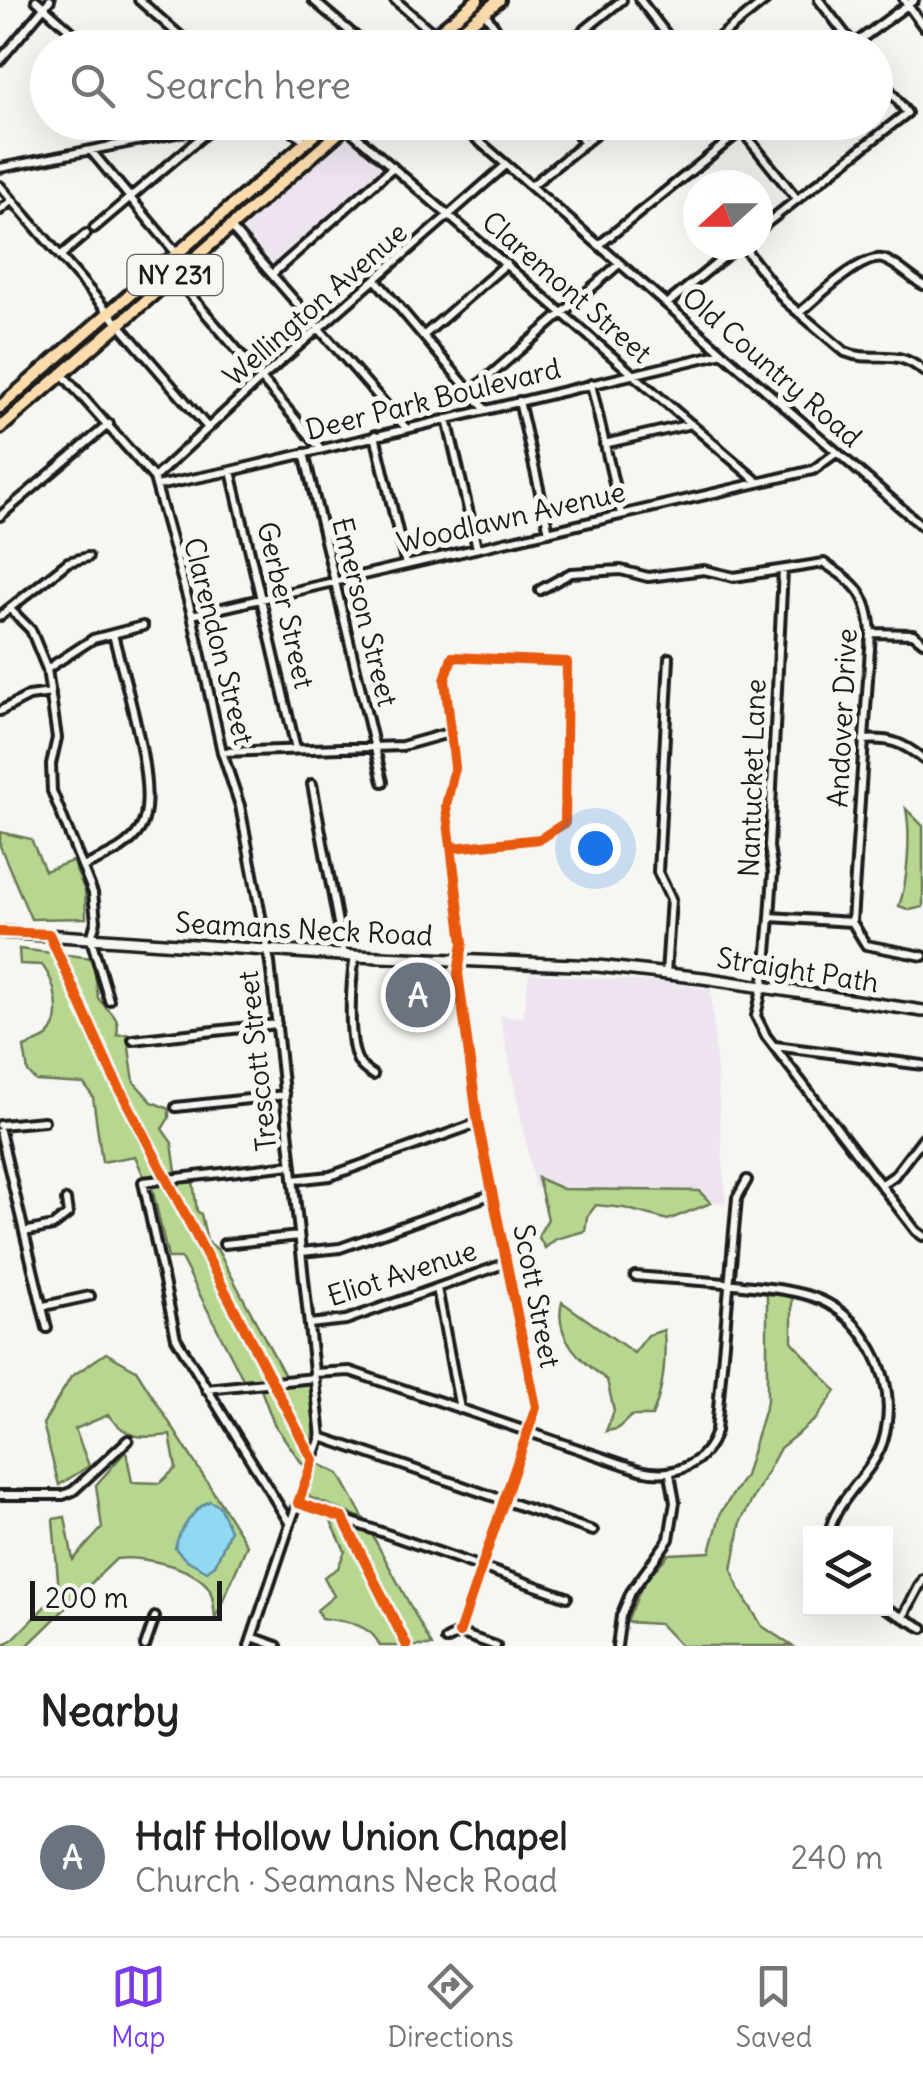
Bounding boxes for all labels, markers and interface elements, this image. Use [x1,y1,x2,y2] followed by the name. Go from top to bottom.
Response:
[30,30,893,140] search box
[65,58,120,113] icon: search
[145,62,351,109] text: Search here
[683,170,773,260] north arrow
[475,203,659,371] street label: Claremont Street
[216,214,414,394] street label: Wellington Avenue
[128,255,222,295] road number: NY 231
[675,279,869,455] street label: Old Country Road
[302,350,564,448] street label: Deer Park Boulevard
[393,473,629,561] street label: Woodlawn Avenue
[324,514,406,710] street label: Emerson Street
[249,518,323,692] street label: Gerber Street
[176,534,262,748] street label: Clarendon Street
[819,627,865,809] street label: Andover Drive
[731,678,773,878] street label: Nantucket Lane
[570,823,621,874] your location
[174,904,434,954] street label: Seamans Neck Road
[715,939,881,1001] street label: Straight Path
[386,958,450,1032] pin: A
[230,969,284,1153] street label: Trescott Street
[505,1221,569,1371] street label: Scott Street
[323,1232,481,1314] street label: Eliot Avenue
[803,1526,893,1616] map controls
[803,1526,893,1616] button: layers
[30,1576,222,1620] scale bar
[45,1580,128,1616] text: 200 m
[40,1685,179,1737] text: Nearby
[135,1813,568,1860] text: Half Hollow Union Chapel
[62,1837,83,1878] text: A
[791,1837,883,1878] text: 240 m
[135,1860,558,1901] text: Church · Seamans Neck Road
[111,1959,166,2055] tab: Map
[387,1959,514,2055] tab: Directions
[735,1959,812,2055] tab: Saved

